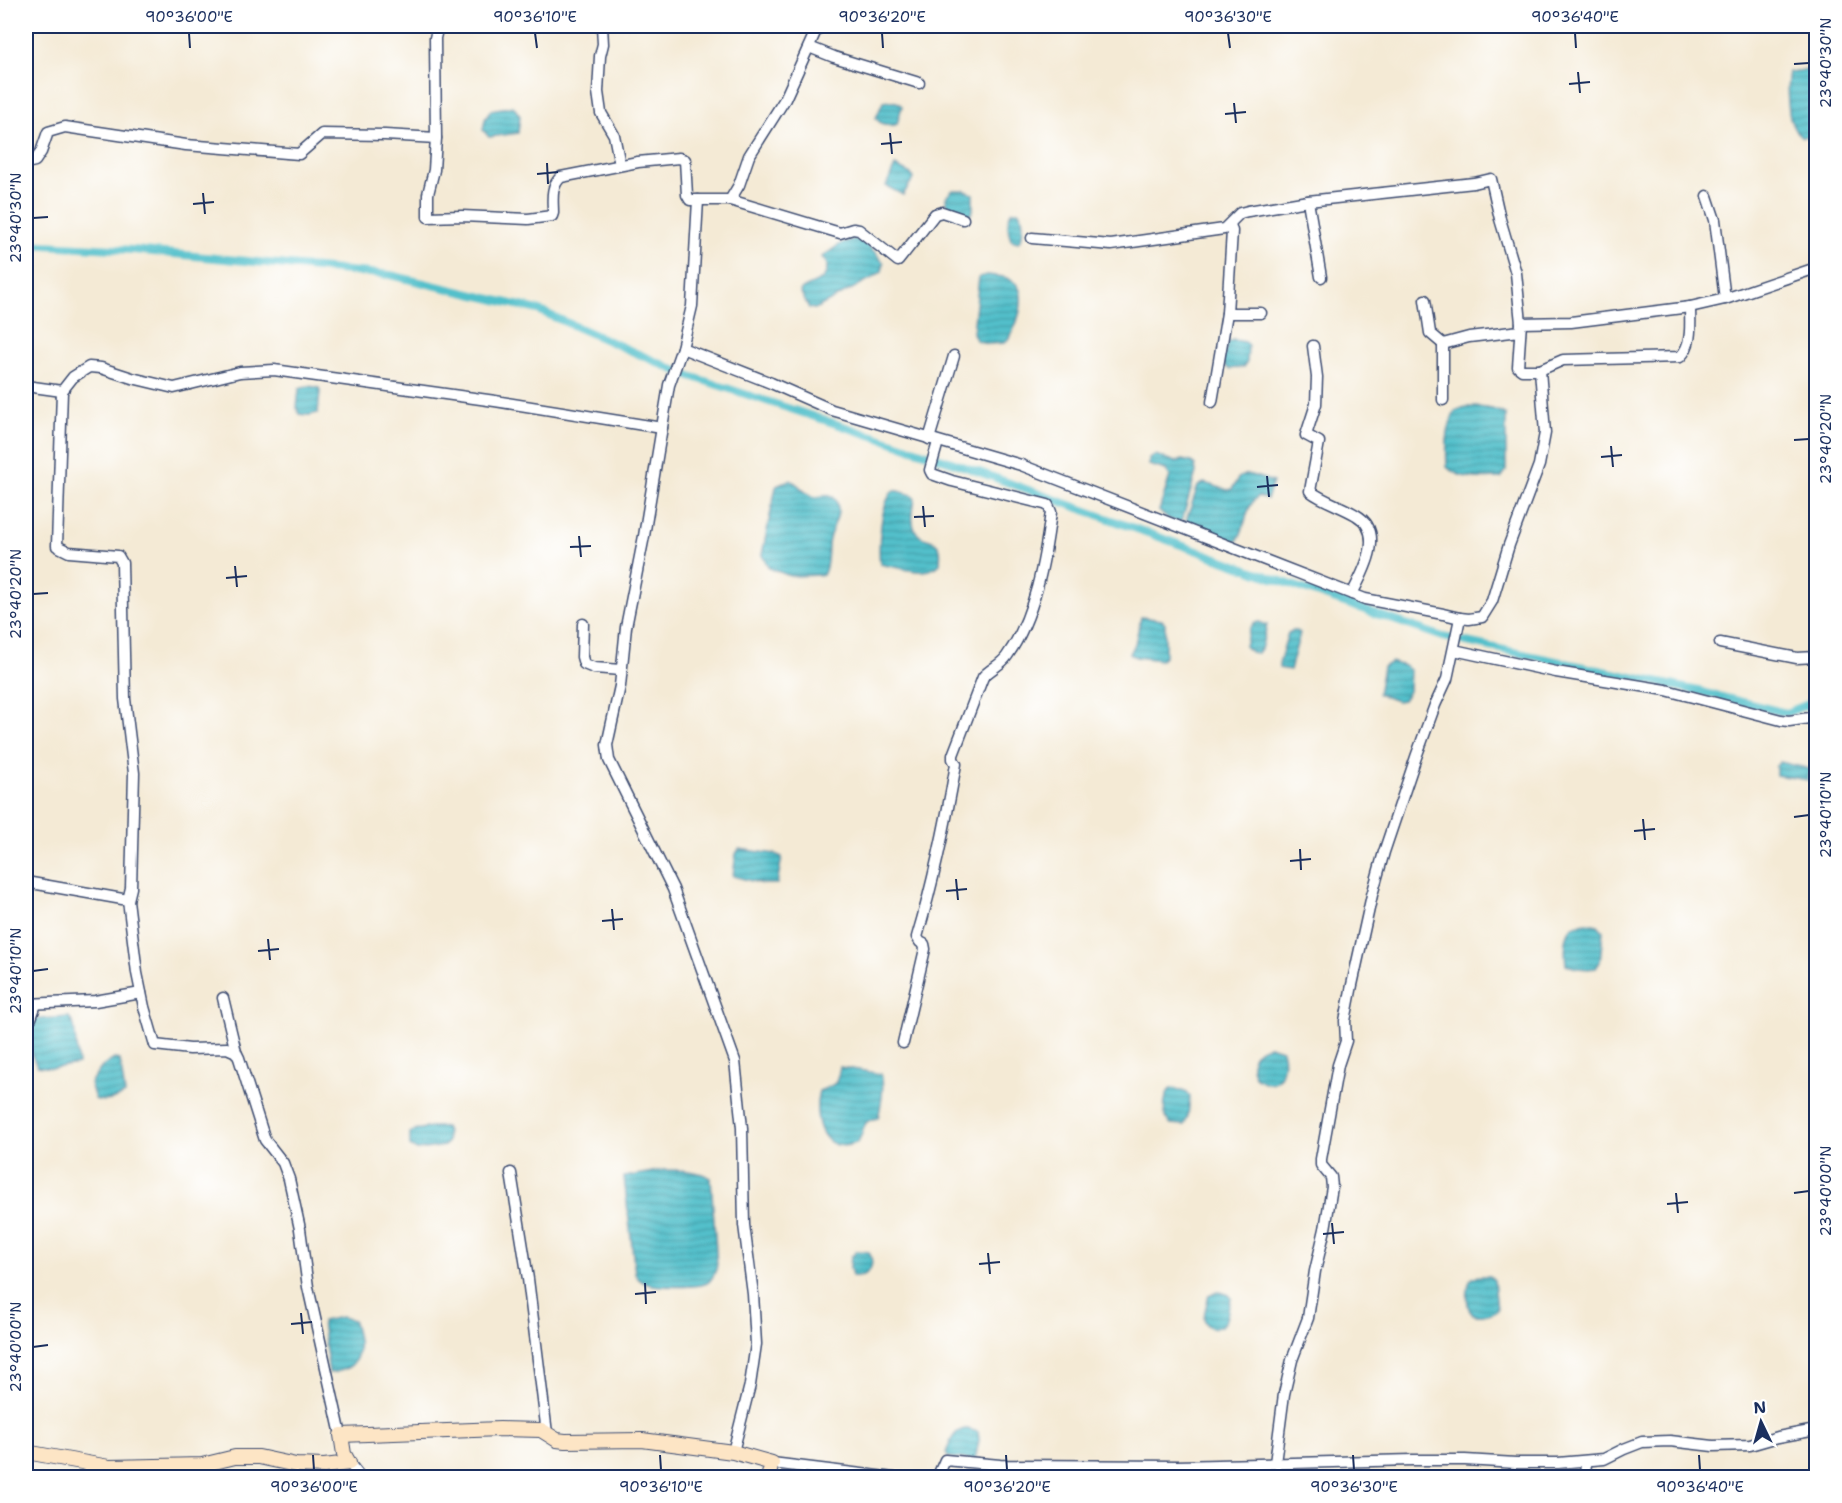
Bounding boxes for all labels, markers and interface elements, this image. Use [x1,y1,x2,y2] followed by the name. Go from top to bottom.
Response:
[145,7,233,27] text: 90°36'00"E
[493,7,577,27] text: 90°36'10"E
[838,7,926,27] text: 90°36'20"E
[1184,7,1272,27] text: 90°36'30"E
[1531,7,1619,27] text: 90°36'40"E
[1816,18,1836,108] text: 23°40'30"N
[6,173,26,263] text: 23°40'30"N
[1816,394,1836,484] text: 23°40'20"N
[6,549,26,639] text: 23°40'20"N
[1816,772,1836,858] text: 23°40'10"N
[6,928,26,1014] text: 23°40'10"N
[1816,1146,1836,1236] text: 23°40'00"N
[6,1302,26,1392] text: 23°40'00"N
[1731,1392,1791,1452] north arrow
[1753,1397,1767,1419] text: N
[270,1477,358,1497] text: 90°36'00"E
[619,1477,703,1497] text: 90°36'10"E
[963,1477,1051,1497] text: 90°36'20"E
[1310,1477,1398,1497] text: 90°36'30"E
[1656,1477,1744,1497] text: 90°36'40"E

